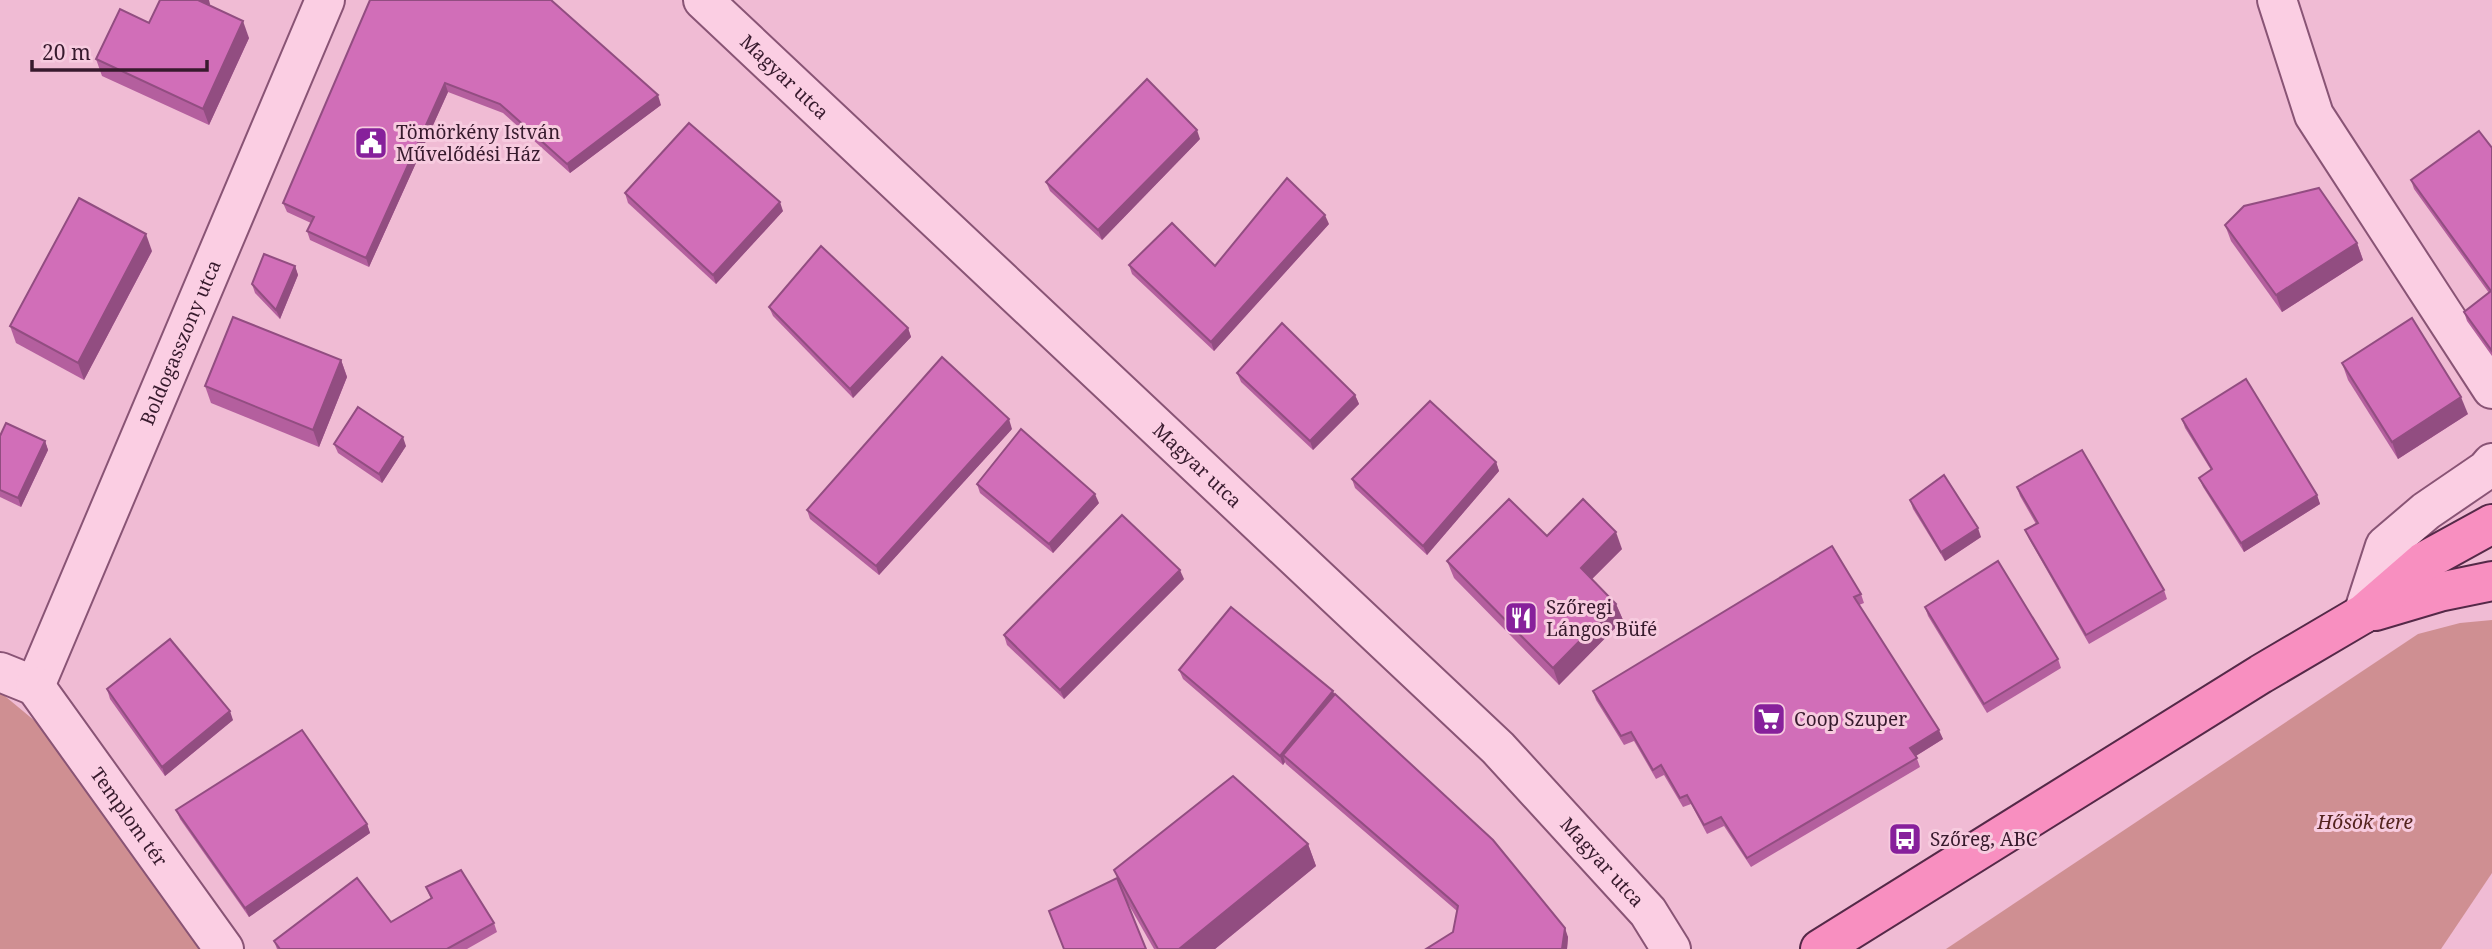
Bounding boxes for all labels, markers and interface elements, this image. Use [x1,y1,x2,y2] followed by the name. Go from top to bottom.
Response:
[32,28,206,72] scale bar
[735,29,835,125] street label: Magyar utca
[42,38,91,66] text: 20 m
[396,119,560,167] place label: Tömörkény István Művelődési Ház
[352,124,390,162] public building icon: Tömörkény István Művelődési Ház
[134,256,227,429] street label: Boldogasszony utca
[1147,417,1248,513] street label: Magyar utca
[1546,594,1657,642] place label: Szőregi Lángos Büfé
[1502,599,1540,637] restaurant icon: Szőregi Lángos Büfé
[1750,700,1788,738] supermarket icon: Coop Szuper
[1794,706,1907,732] place label: Coop Szuper
[85,762,173,872] street label: Templom tér
[2316,809,2413,835] park label: Hősök tere
[1555,811,1650,912] street label: Magyar utca
[1886,820,1924,858] bus stop icon: Szőreg, ABC
[1930,826,2038,852] place label: Szőreg, ABC

